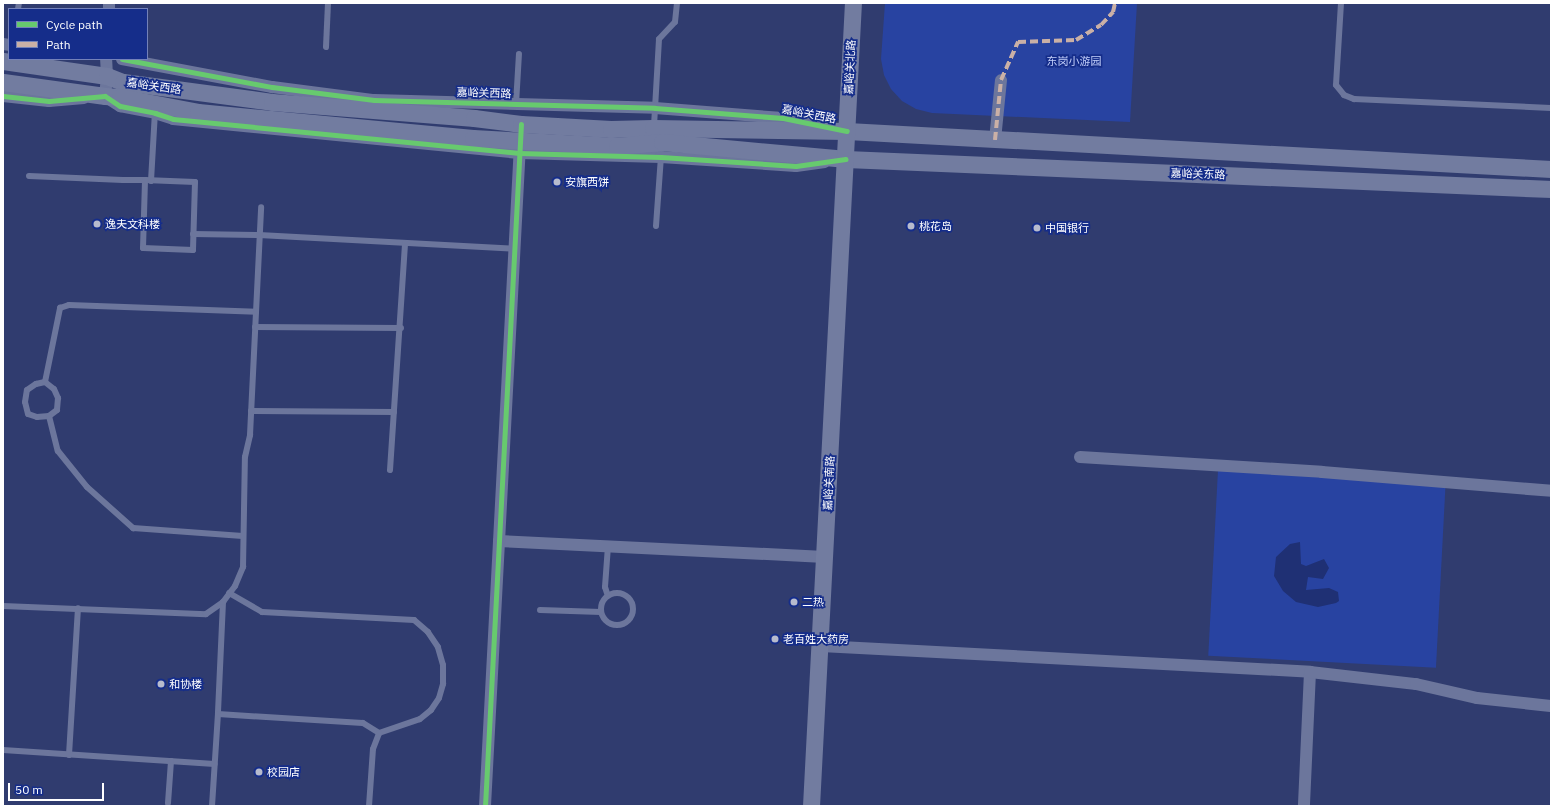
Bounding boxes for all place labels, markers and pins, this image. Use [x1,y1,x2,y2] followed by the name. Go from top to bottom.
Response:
[565,175,609,189] place label: 安旗西饼
[552,177,562,187] marker: 安旗西饼
[105,217,160,231] place label: 逸夫文科楼
[92,219,102,229] marker: 逸夫文科楼
[919,219,952,233] place label: 桃花岛
[906,221,916,231] marker: 桃花岛
[1045,221,1089,235] place label: 中国银行
[1032,223,1042,233] marker: 中国银行
[802,595,824,609] place label: 二热
[789,597,799,607] marker: 二热
[783,632,849,646] place label: 老百姓大药房
[770,634,780,644] marker: 老百姓大药房
[169,677,202,691] place label: 和协楼
[156,679,166,689] marker: 和协楼
[267,765,300,779] place label: 校园店
[254,767,264,777] marker: 校园店

